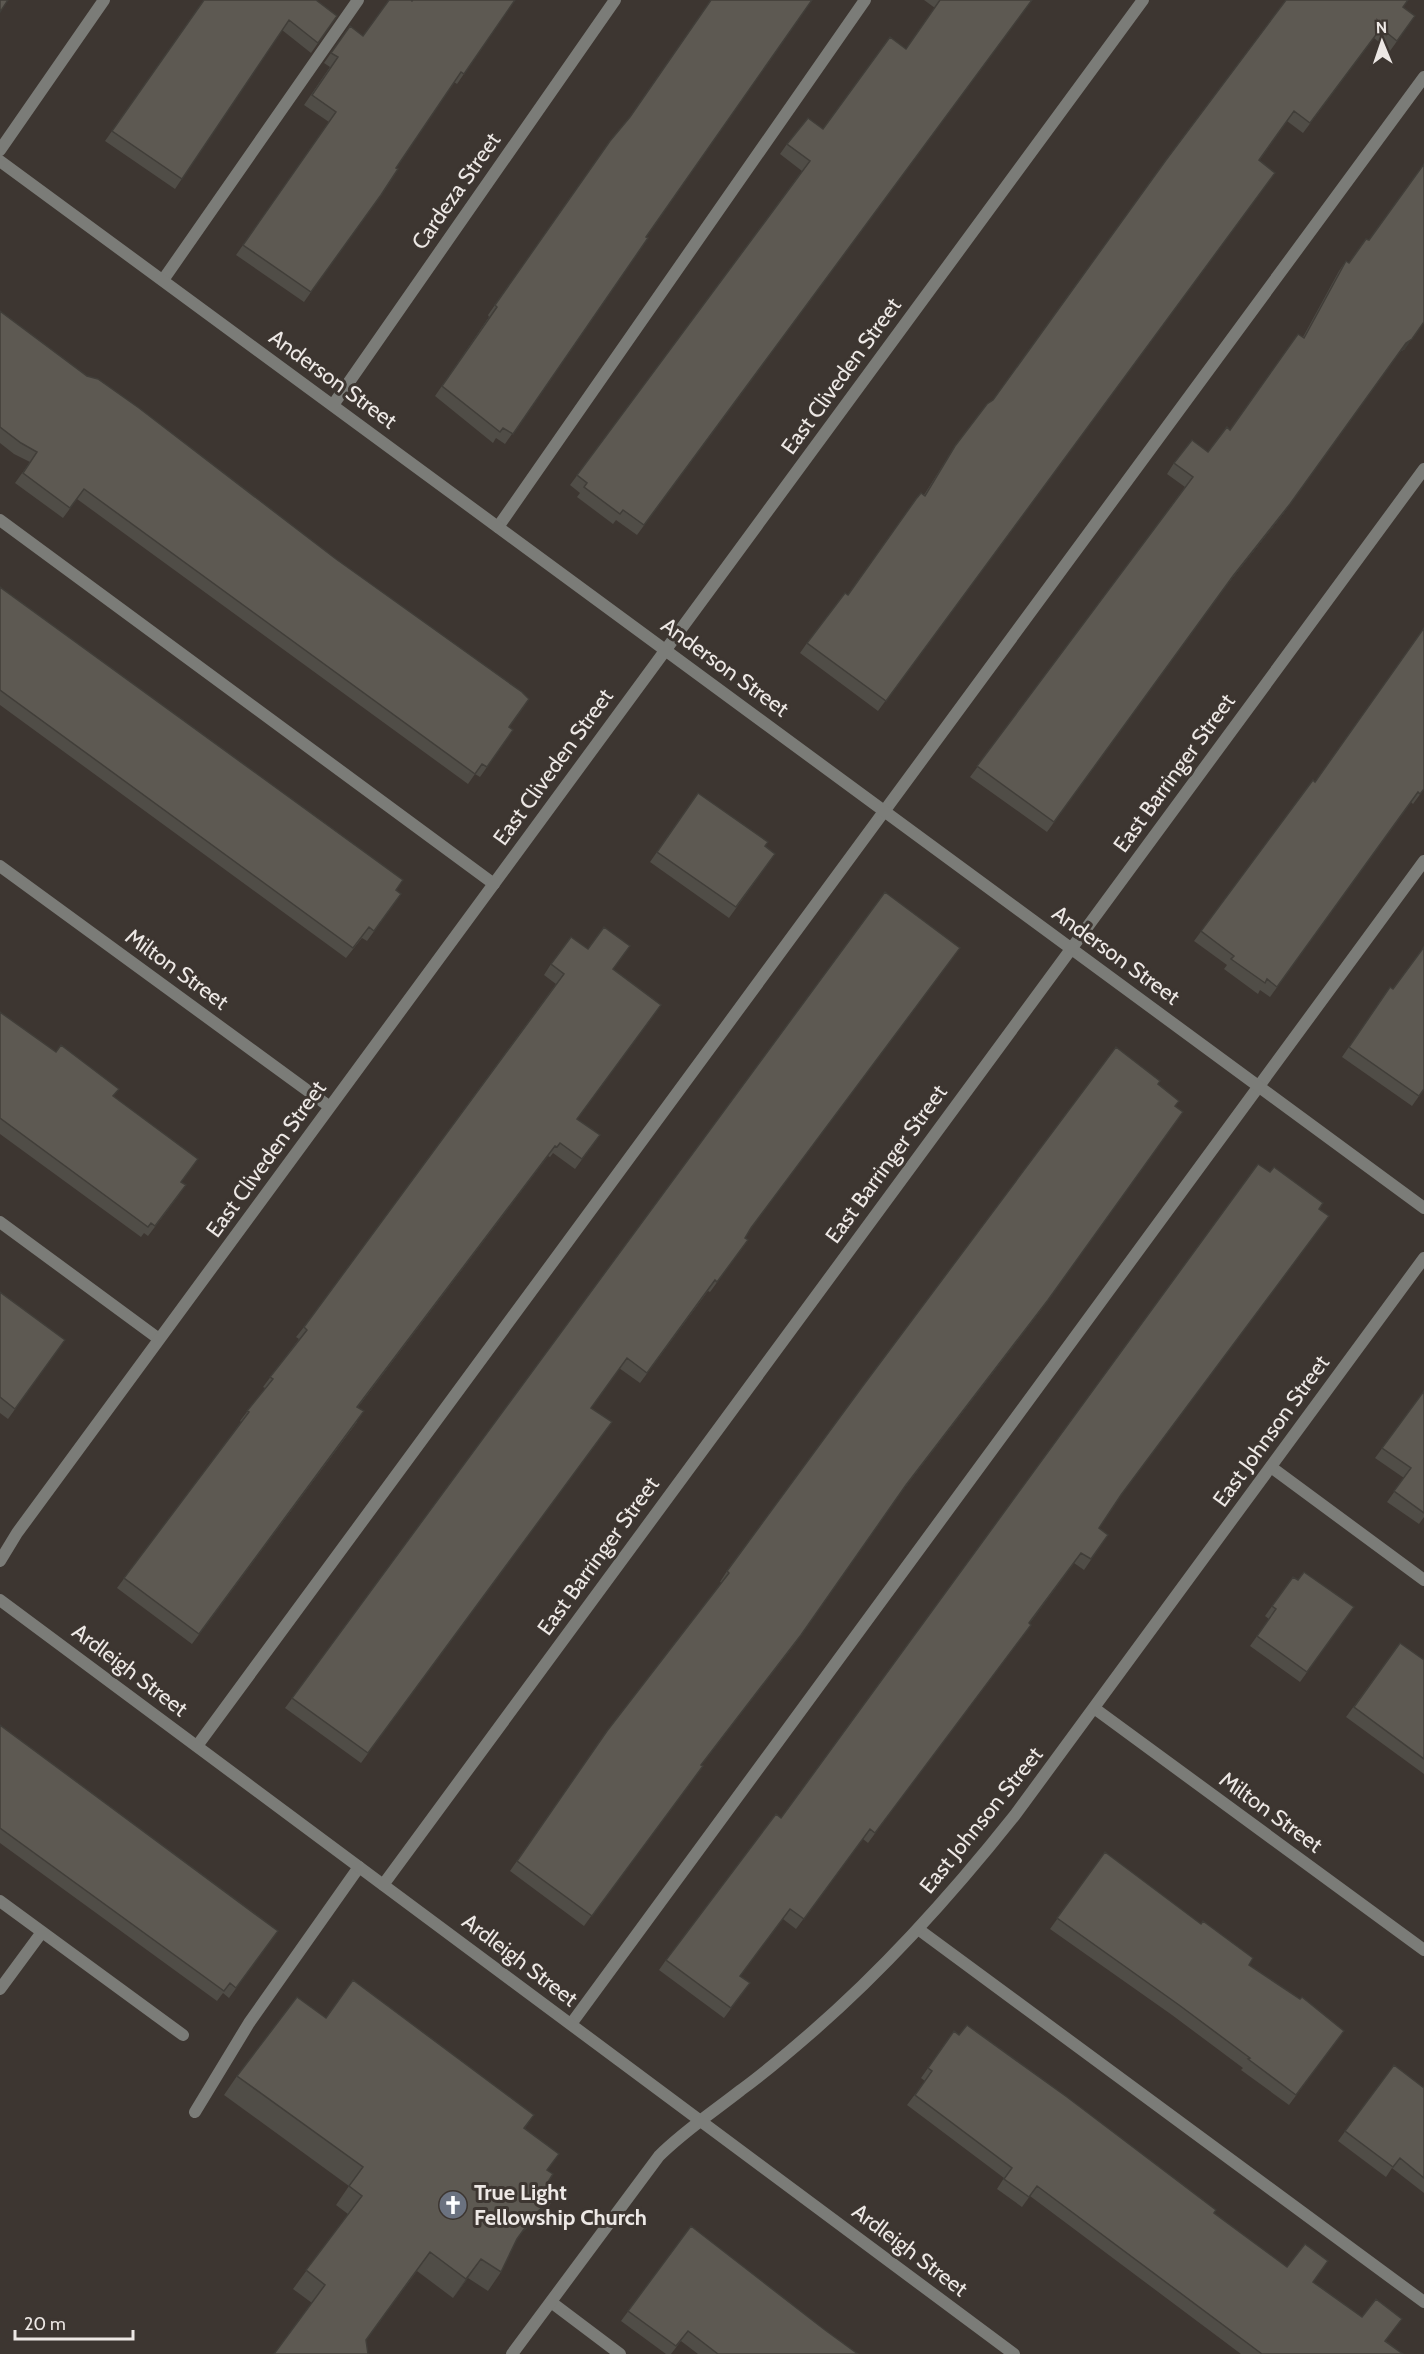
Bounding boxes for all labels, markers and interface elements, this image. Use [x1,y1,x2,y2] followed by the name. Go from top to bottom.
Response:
[1352,12,1412,72] north arrow
[1376,18,1387,37] text: N
[406,127,507,255] street label: Cardeza Street
[775,292,907,459] street label: East Cliveden Street
[264,324,403,435] street label: Anderson Street
[656,612,795,723] street label: Anderson Street
[487,683,619,850] street label: East Cliveden Street
[1107,688,1241,858] street label: East Barringer Street
[1047,900,1186,1011] street label: Anderson Street
[120,923,234,1016] street label: Milton Street
[200,1075,332,1242] street label: East Cliveden Street
[819,1079,953,1249] street label: East Barringer Street
[1207,1349,1335,1512] street label: East Johnson Street
[531,1471,665,1641] street label: East Barringer Street
[67,1618,194,1723] street label: Ardleigh Street
[914,1741,1049,1899] street label: East Johnson Street
[1214,1766,1328,1859] street label: Milton Street
[457,1908,584,2013] street label: Ardleigh Street
[474,2179,647,2231] place label: True Light Fellowship Church
[437,2189,469,2221] church icon: True Light Fellowship Church
[847,2198,974,2303] street label: Ardleigh Street
[15,2303,134,2341] scale bar
[24,2313,66,2335] text: 20 m

